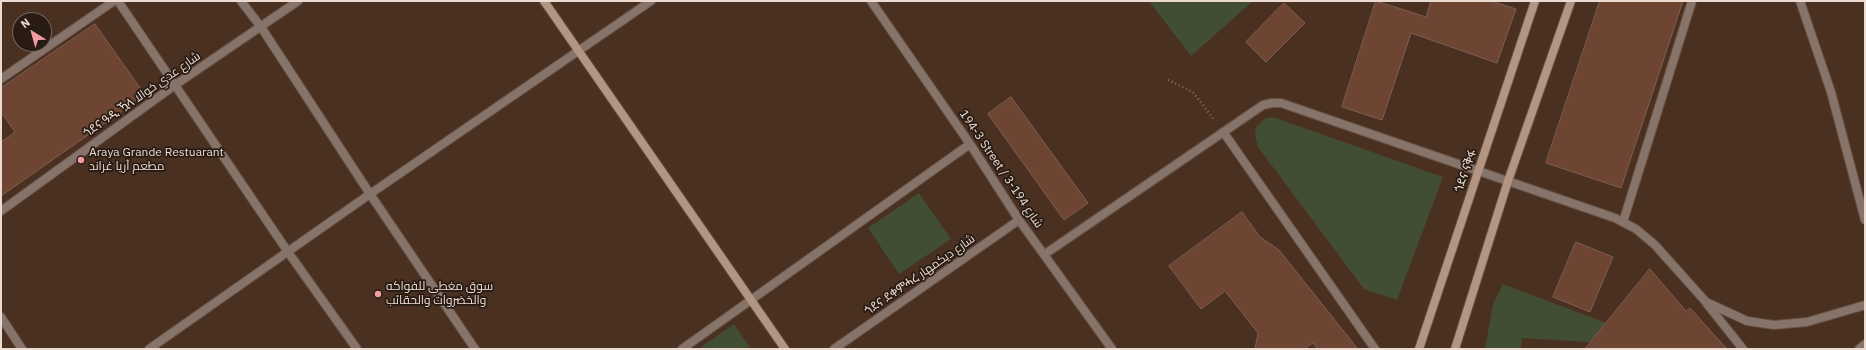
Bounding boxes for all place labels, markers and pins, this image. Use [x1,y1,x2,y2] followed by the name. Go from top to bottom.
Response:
[89,146,224,174] place label: Araya Grande Restuarant مطعم آريا غراند
[76,155,86,165] marker: Araya Grande Restuarant مطعم آريا غراند
[386,280,493,308] place label: سوق مغطى للفواكه والخضروات والحقائب
[373,289,383,299] marker: سوق مغطى للفواكه والخضروات والحقائب

